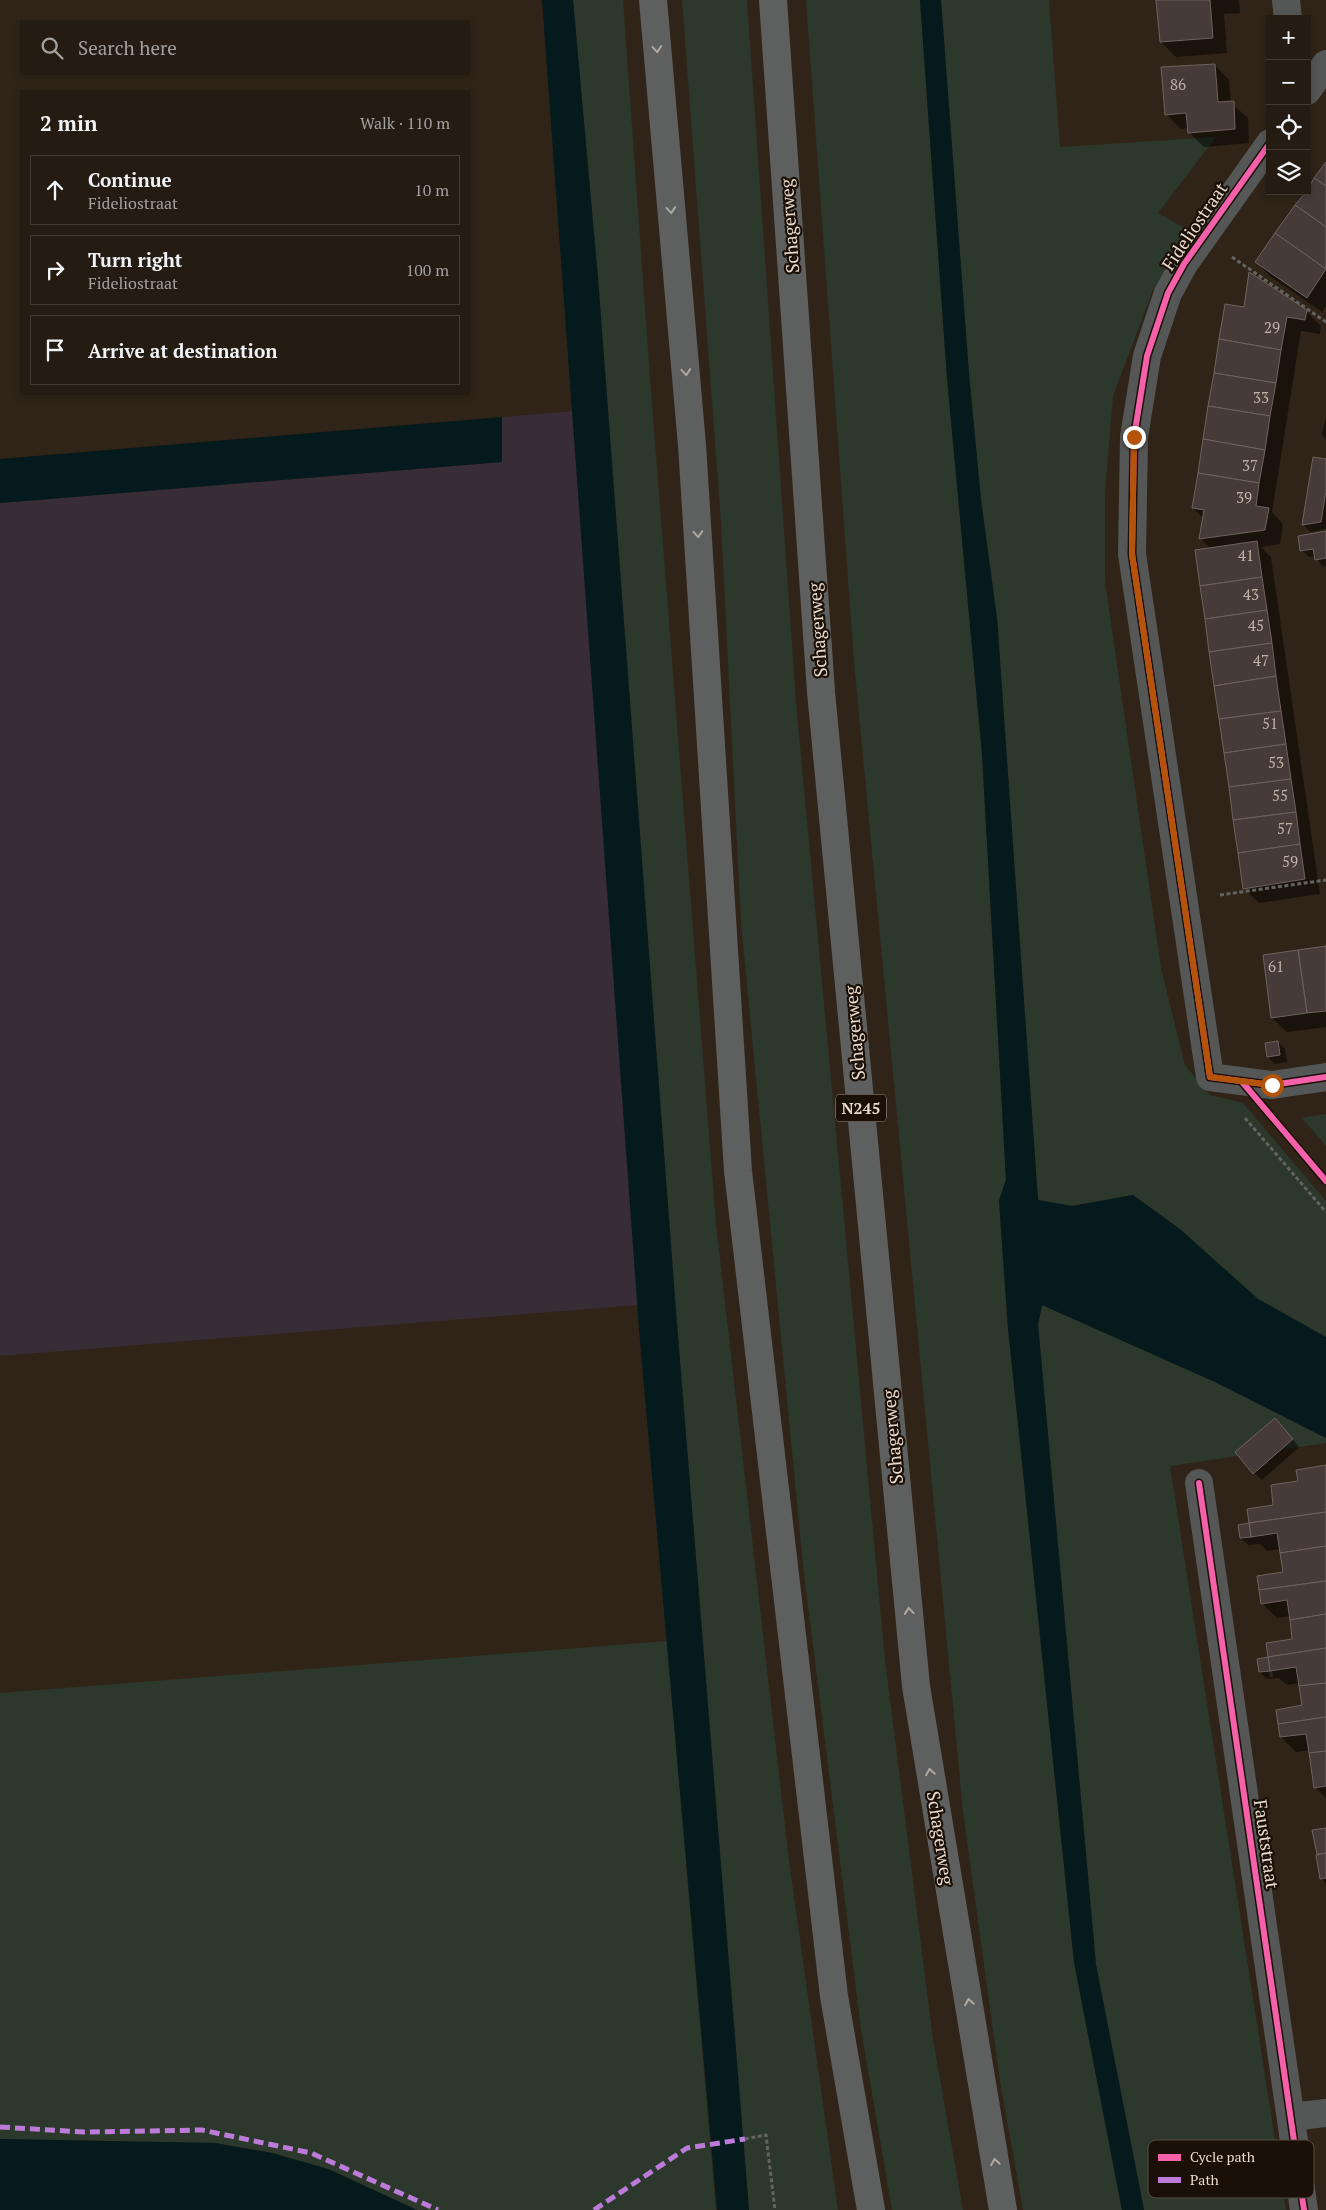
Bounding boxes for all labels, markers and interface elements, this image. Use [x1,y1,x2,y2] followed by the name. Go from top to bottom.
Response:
[1266,15,1311,195] map controls
[1266,15,1311,60] button: +
[20,20,470,75] search box
[38,34,66,62] icon: search
[78,35,177,60] text: Search here
[651,45,662,53] one-way arrow
[1266,60,1311,105] button: −
[1170,74,1186,94] house number: 86
[1266,105,1311,150] button: locate
[40,109,97,137] text: 2 min
[360,112,450,134] text: Walk · 110 m
[1266,150,1311,195] button: layers
[88,167,172,192] text: Continue
[41,176,69,204] icon: ahead
[774,177,804,274] street label: Schagerweg
[1156,177,1232,275] street label: Fideliostraat
[414,179,449,201] text: 10 m
[88,192,178,214] text: Fideliostraat
[666,207,677,215] one-way arrow
[88,247,182,272] text: Turn right
[41,256,69,284] icon: right
[406,259,449,281] text: 100 m
[88,272,178,294] text: Fideliostraat
[1264,317,1280,337] house number: 29
[41,336,69,364] icon: arrive
[88,338,277,363] text: Arrive at destination
[680,369,691,377] one-way arrow
[1253,387,1269,407] house number: 33
[1123,426,1146,449] route end
[1242,455,1258,475] house number: 37
[1236,487,1252,507] house number: 39
[692,531,703,539] one-way arrow
[1238,545,1254,565] house number: 41
[802,581,832,678] street label: Schagerweg
[1243,584,1259,604] house number: 43
[1248,615,1264,635] house number: 45
[1253,650,1269,670] house number: 47
[1262,713,1278,733] house number: 51
[1268,752,1284,772] house number: 53
[1272,785,1288,805] house number: 55
[1277,818,1293,838] house number: 57
[1282,851,1298,871] house number: 59
[1268,956,1284,976] house number: 61
[838,984,870,1081] street label: Schagerweg
[1261,1074,1284,1097] route start
[836,1094,886,1122] road number: N245
[876,1388,908,1485] street label: Schagerweg
[904,1607,915,1615] one-way arrow
[926,1768,936,1777] one-way arrow
[922,1789,960,1887] street label: Schagerweg
[1249,1798,1285,1891] street label: Fauststraat
[964,1997,974,2006] one-way arrow
[1148,2140,1314,2198] legend
[1190,2147,1255,2166] text: Cycle path
[991,2158,1001,2166] one-way arrow
[1190,2170,1219,2189] text: Path

